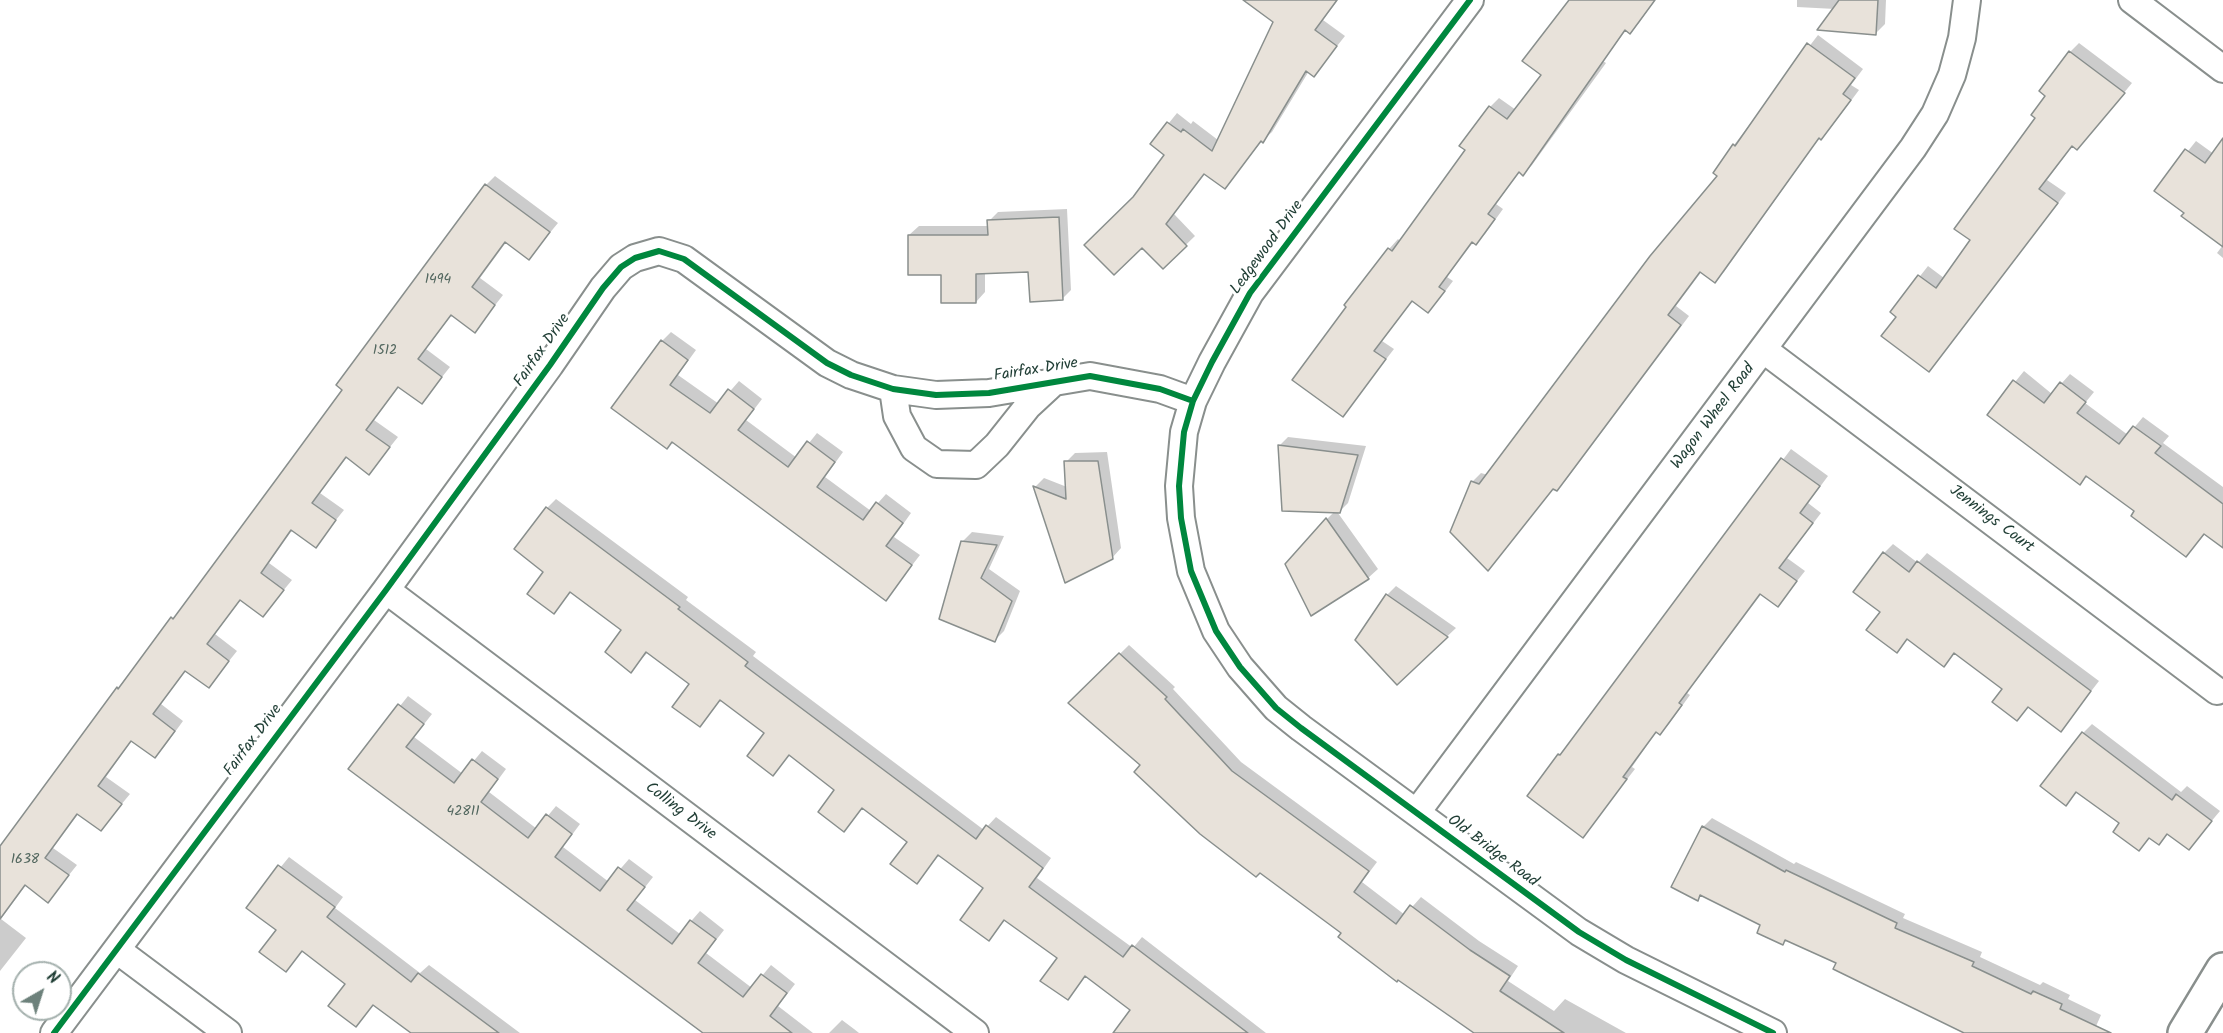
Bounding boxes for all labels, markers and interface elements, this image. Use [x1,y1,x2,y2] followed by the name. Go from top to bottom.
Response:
[1227,197,1309,299] street label: Ledgewood Drive
[425,273,451,289] house number: 1494
[511,311,575,391] street label: Fairfax Drive
[373,344,397,360] house number: 1512
[992,355,1080,387] street label: Fairfax Drive
[1668,360,1760,474] street label: Wagon Wheel Road
[1945,482,2037,558] street label: Jennings Court
[221,701,287,781] street label: Fairfax Drive
[641,779,719,845] street label: Colling Drive
[446,805,480,821] house number: 42811
[1443,812,1541,892] street label: Old Bridge Road
[11,853,39,869] house number: 1638
[12,961,72,1021] north arrow
[41,965,64,991] text: N

